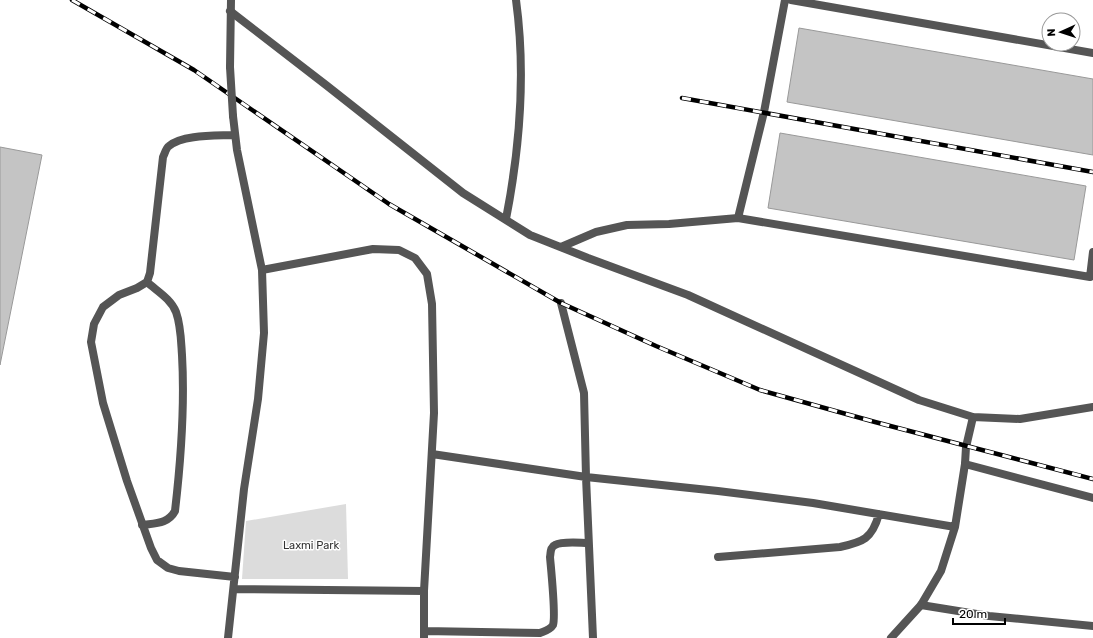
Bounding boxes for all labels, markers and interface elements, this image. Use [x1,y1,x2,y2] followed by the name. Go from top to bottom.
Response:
[1041,12,1081,52] north arrow
[1045,28,1058,37] text: N
[283,539,339,552] park label: Laxmi Park
[953,600,1005,626] scale bar
[959,607,987,621] text: 20 m

